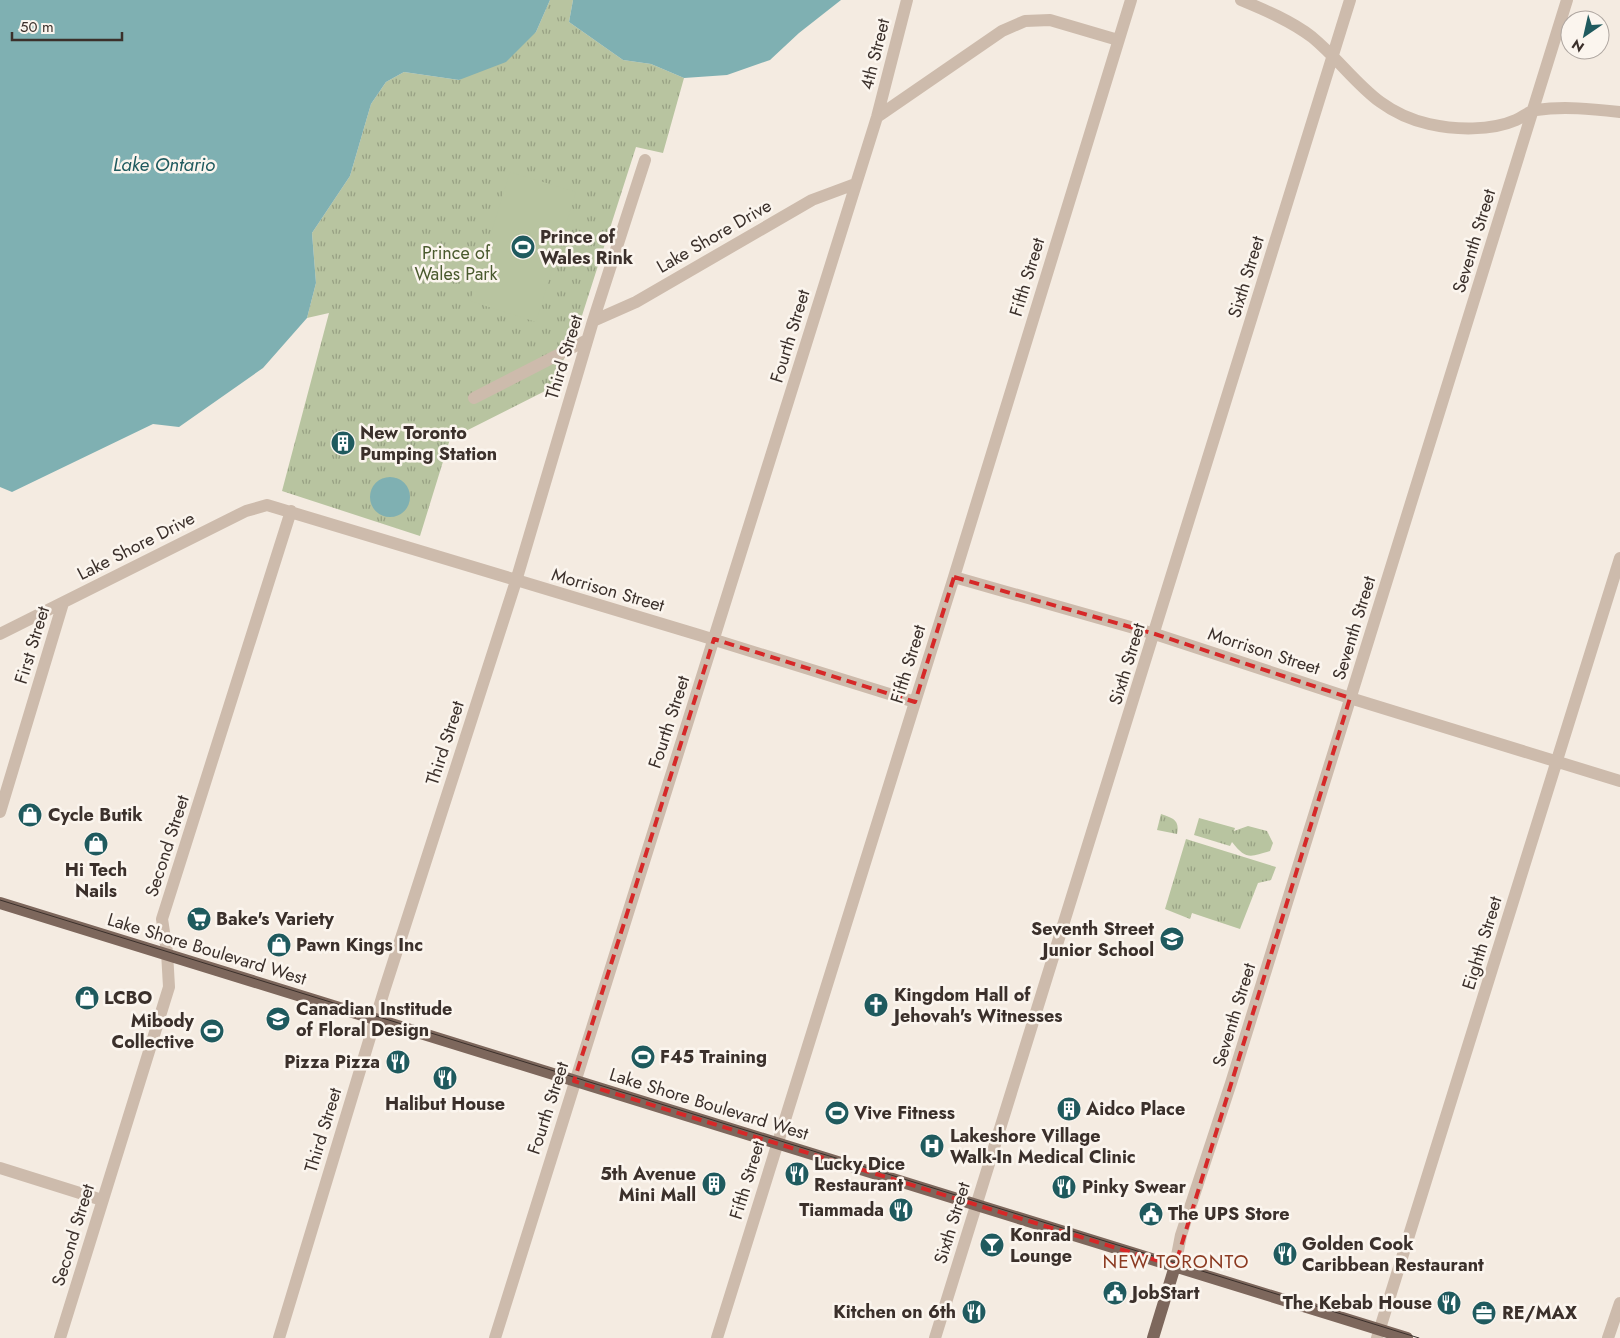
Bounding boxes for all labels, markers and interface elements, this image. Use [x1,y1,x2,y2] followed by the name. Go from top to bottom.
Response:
[12,10,122,42] scale bar
[1560,10,1610,60] north arrow
[854,15,897,92] street label: 4th Street
[20,16,54,38] text: 50 m
[1568,34,1588,57] text: N
[113,151,215,178] water label: Lake Ontario
[1446,185,1502,296] street label: Seventh Street
[652,193,776,279] street label: Lake Shore Drive
[540,224,634,271] place label: Prince of Wales Rink
[1221,232,1271,321] street label: Sixth Street
[510,234,536,260] sports icon: Prince of Wales Rink
[1003,234,1051,320] street label: Fifth Street
[415,240,497,287] park label: Prince of Wales Park
[764,286,817,386] street label: Fourth Street
[539,311,589,403] street label: Third Street
[360,420,497,467] place label: New Toronto Pumping Station
[330,430,356,456] building icon: New Toronto Pumping Station
[73,505,199,587] street label: Lake Shore Drive
[549,561,668,619] street label: Morrison Street
[1326,572,1382,683] street label: Seventh Street
[8,602,56,687] street label: First Street
[1102,619,1152,708] street label: Sixth Street
[884,621,932,707] street label: Fifth Street
[1205,621,1324,682] street label: Morrison Street
[642,672,696,772] street label: Fourth Street
[419,697,471,789] street label: Third Street
[138,791,196,900] street label: Second Street
[17,802,43,828] shop icon: Cycle Butik
[48,802,143,828] place label: Cycle Butik
[83,831,109,857] shop icon: Hi Tech Nails
[65,857,127,904] place label: Hi Tech Nails
[1455,892,1509,993] street label: Eighth Street
[104,906,310,992] street label: Lake Shore Boulevard West
[186,906,212,932] supermarket icon: Bake's Variety
[216,906,334,932] place label: Bake's Variety
[1031,916,1154,963] place label: Seventh Street Junior School
[1159,926,1185,952] school or university icon: Seventh Street Junior School
[266,932,292,958] shop icon: Pawn Kings Inc
[296,932,423,958] place label: Pawn Kings Inc
[1206,959,1262,1070] street label: Seventh Street
[891,982,1063,1029] place label: Kingdom Hall of Jehovah's Witnesses
[74,985,100,1011] shop icon: LCBO
[104,985,153,1011] place label: LCBO
[863,992,889,1018] church icon: Kingdom Hall of Jehovah's Witnesses
[296,996,452,1043] place label: Canadian Institude of Floral Design
[265,1006,291,1032] school or university icon: Canadian Institude of Floral Design
[112,1008,195,1055] place label: Mibody Collective
[199,1018,225,1044] sports icon: Mibody Collective
[630,1044,656,1070] sports icon: F45 Training
[660,1044,767,1070] place label: F45 Training
[284,1049,380,1075] place label: Pizza Pizza
[385,1049,411,1075] restaurant icon: Pizza Pizza
[521,1058,575,1158] street label: Fourth Street
[606,1061,812,1147] street label: Lake Shore Boulevard West
[432,1065,458,1091] restaurant icon: Halibut House
[298,1084,348,1176] street label: Third Street
[385,1091,505,1117] place label: Halibut House
[1056,1096,1082,1122] building icon: Aidco Place
[1085,1096,1185,1122] place label: Aidco Place
[824,1100,850,1126] sports icon: Vive Fitness
[853,1100,955,1126] place label: Vive Fitness
[950,1123,1136,1170] place label: Lakeshore Village Walk-In Medical Clinic
[919,1133,945,1159] hospital icon: Lakeshore Village Walk-In Medical Clinic
[723,1137,771,1223] street label: Fifth Street
[814,1151,905,1198] place label: Lucky Dice Restaurant
[600,1161,696,1208] place label: 5th Avenue Mini Mall
[784,1161,810,1187] restaurant icon: Lucky Dice Restaurant
[701,1171,727,1197] building icon: 5th Avenue Mini Mall
[1051,1174,1077,1200] restaurant icon: Pinky Swear
[1082,1174,1187,1200] place label: Pinky Swear
[927,1178,977,1267] street label: Sixth Street
[45,1180,101,1289] street label: Second Street
[799,1197,884,1223] place label: Tiammada
[888,1197,914,1223] restaurant icon: Tiammada
[1138,1201,1164,1227] public building icon: The UPS Store
[1168,1201,1290,1227] place label: The UPS Store
[1010,1222,1072,1269] place label: Konrad Lounge
[1302,1231,1484,1278] place label: Golden Cook Caribbean Restaurant
[979,1232,1005,1258] bar icon: Konrad Lounge
[1272,1241,1298,1267] restaurant icon: Golden Cook Caribbean Restaurant
[1103,1248,1249,1275] district label: NEW TORONTO
[1102,1280,1128,1306] public building icon: JobStart
[1129,1280,1200,1306] place label: JobStart
[1283,1290,1432,1316] place label: The Kebab House
[1436,1290,1462,1316] restaurant icon: The Kebab House
[833,1299,956,1325] place label: Kitchen on 6th
[961,1299,987,1325] restaurant icon: Kitchen on 6th
[1471,1300,1497,1326] office icon: RE/MAX
[1502,1300,1578,1326] place label: RE/MAX

